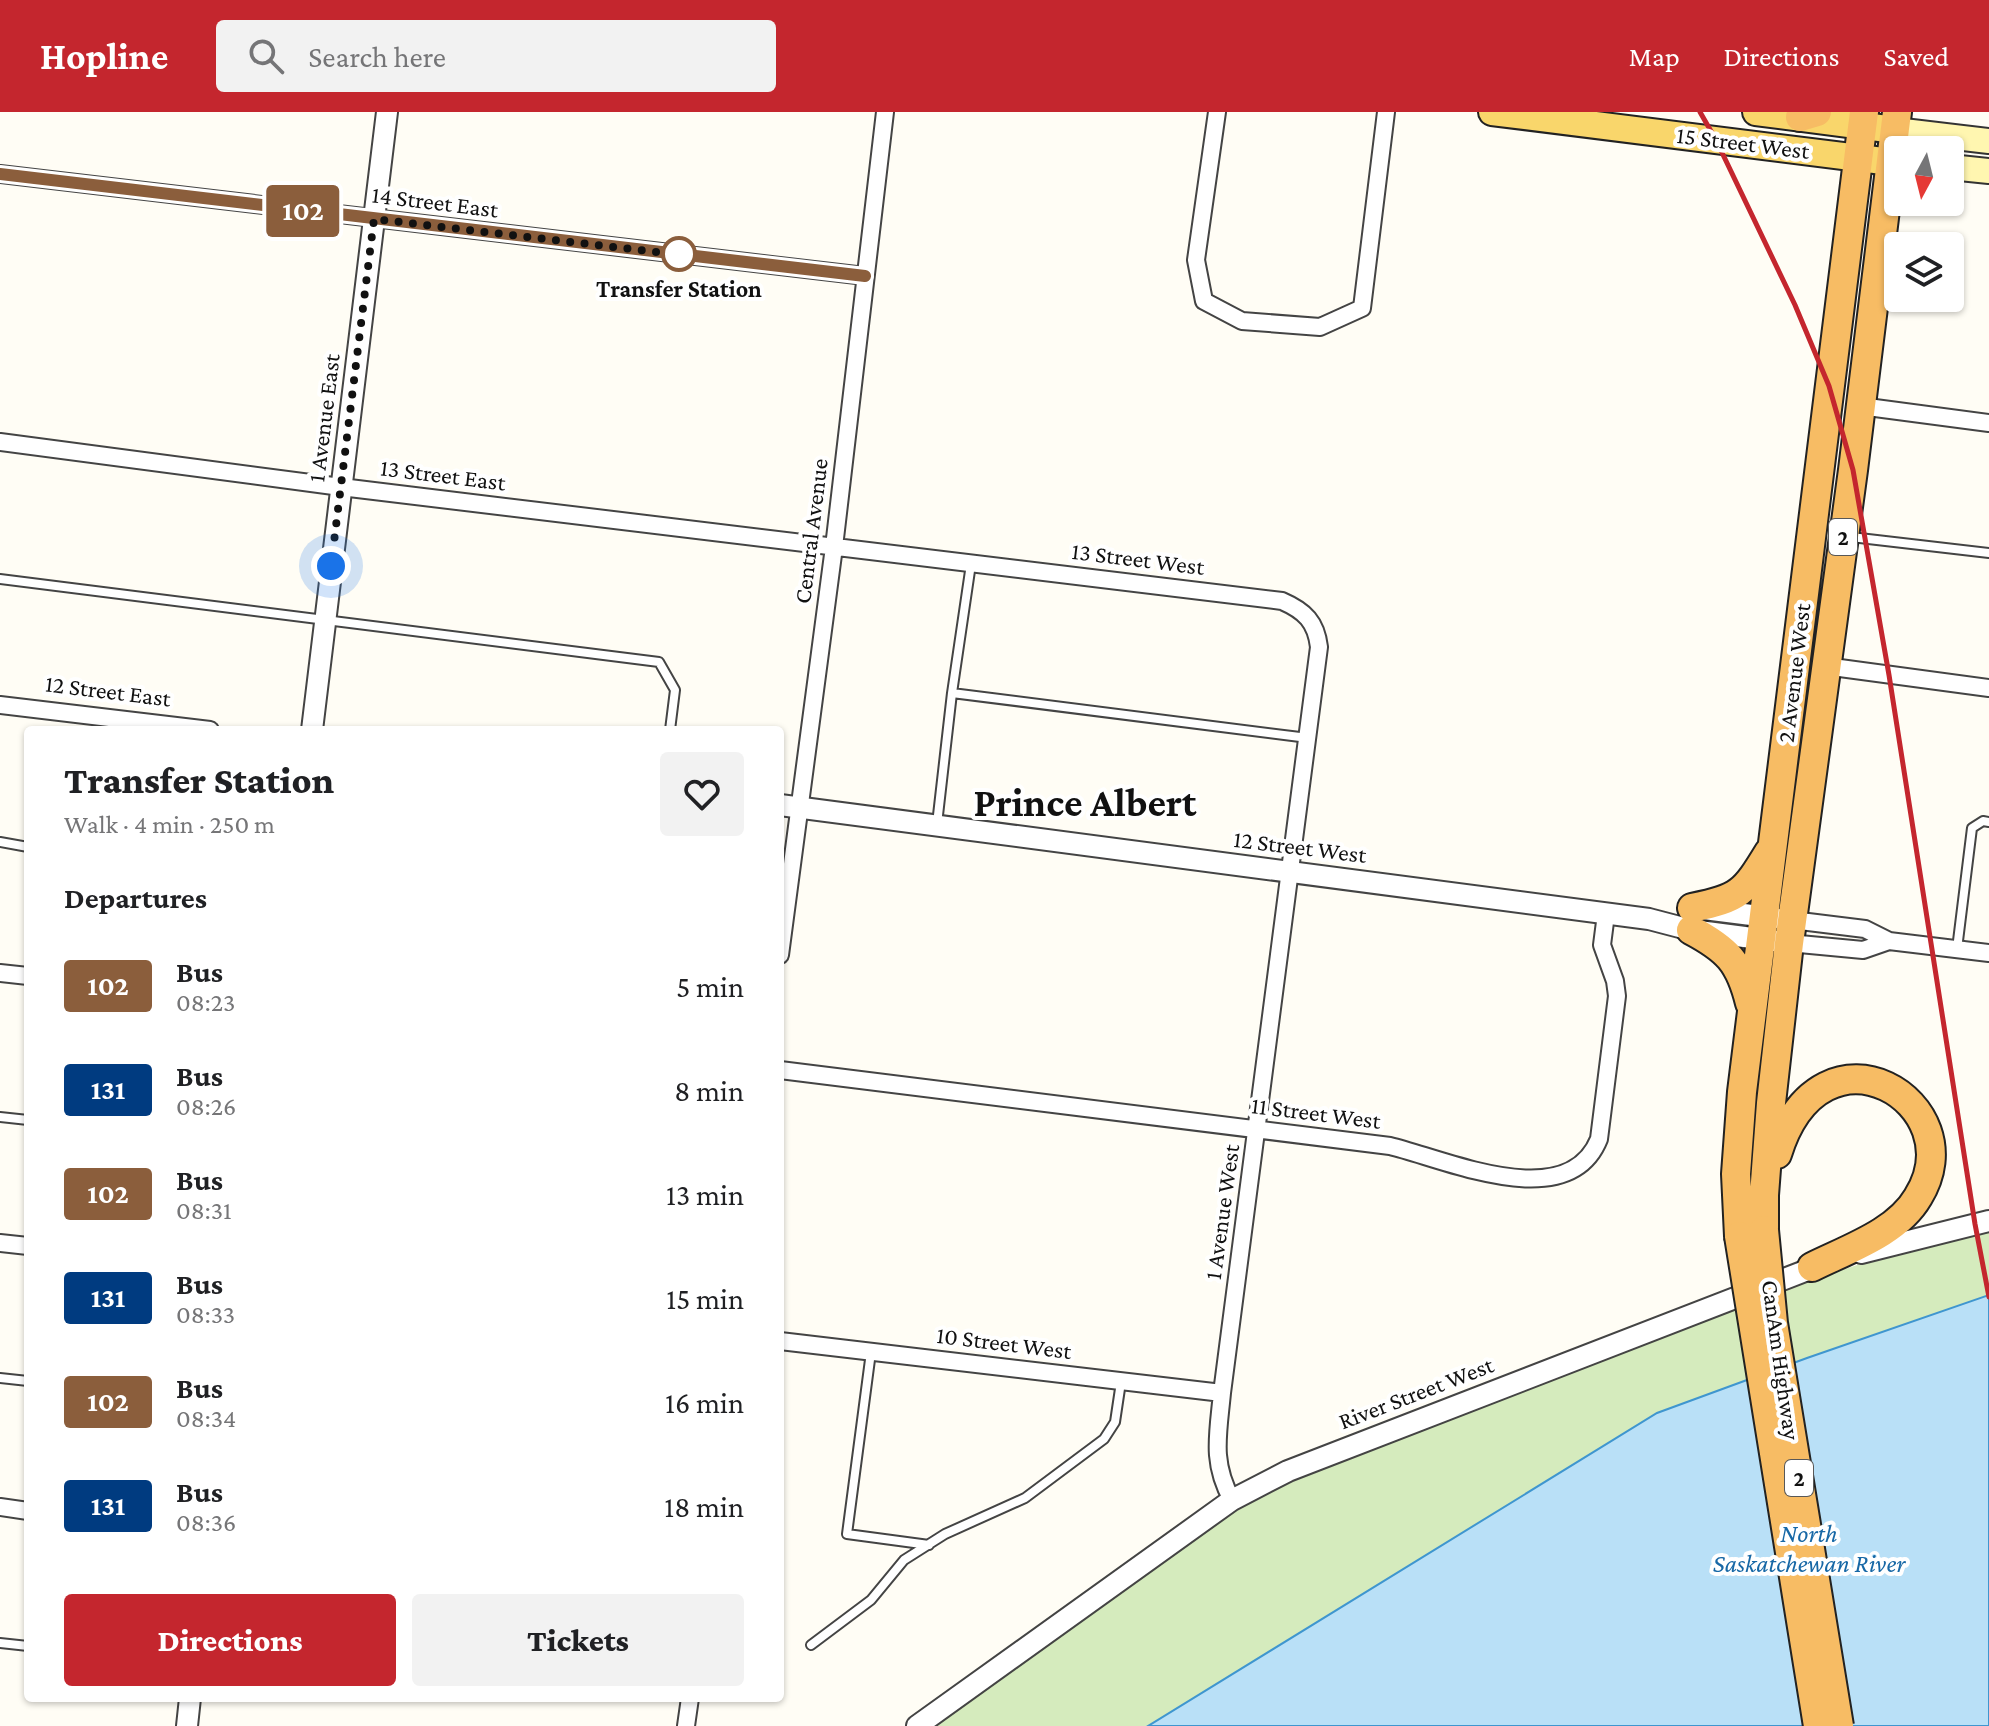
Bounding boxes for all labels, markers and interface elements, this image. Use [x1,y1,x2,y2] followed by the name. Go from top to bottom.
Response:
[216,20,776,92] search box
[244,34,288,78] icon: search
[40,35,168,77] text: Hopline
[308,40,446,73] text: Search here
[1629,41,1680,72] text: Map
[1724,41,1839,72] text: Directions
[1883,41,1949,72] text: Saved
[1675,121,1812,164] street label: 15 Street West
[1884,136,1964,216] north arrow
[1884,136,1964,312] map controls
[370,180,501,223] street label: 14 Street East
[257,185,349,237] line badge: 102
[282,195,324,226] text: 102
[1884,232,1964,312] button: layers
[662,237,696,271] marker: Transfer Station
[596,275,762,302] place label: Transfer Station
[302,351,345,484] street label: 1 Avenue East
[379,453,508,496] street label: 13 Street East
[788,457,833,605] street label: Central Avenue
[1829,519,1857,555] road number: 2
[1070,537,1207,580] street label: 13 Street West
[311,546,351,586] your location
[1772,601,1816,744] street label: 2 Avenue West
[44,669,173,712] street label: 12 Street East
[660,752,744,836] button: heart
[64,759,334,801] text: Transfer Station
[973,780,1197,825] district label: Prince Albert
[64,810,275,839] text: Walk · 4 min · 250 m
[1232,825,1369,868] street label: 12 Street West
[64,881,207,914] text: Departures
[176,955,223,988] text: Bus
[87,970,129,1001] text: 102
[676,970,744,1003] text: 5 min
[176,988,235,1017] text: 08:23
[176,1059,223,1092] text: Bus
[91,1074,125,1105] text: 131
[674,1074,744,1107] text: 8 min
[1250,1091,1383,1134] street label: 11 Street West
[176,1092,236,1121] text: 08:26
[1199,1141,1245,1281] street label: 1 Avenue West
[176,1163,223,1196] text: Bus
[87,1178,129,1209] text: 102
[666,1178,744,1211] text: 13 min
[176,1196,232,1225] text: 08:31
[176,1267,223,1300] text: Bus
[1757,1278,1806,1443] street label: CanAm Highway
[91,1282,125,1313] text: 131
[666,1282,744,1315] text: 15 min
[176,1300,235,1329] text: 08:33
[935,1321,1074,1364] street label: 10 Street West
[1335,1350,1498,1434] street label: River Street West
[176,1371,223,1404] text: Bus
[87,1386,129,1417] text: 102
[665,1386,744,1419] text: 16 min
[176,1404,236,1433] text: 08:34
[1785,1460,1813,1496] road number: 2
[176,1475,223,1508] text: Bus
[91,1490,125,1521] text: 131
[664,1490,744,1523] text: 18 min
[176,1508,236,1537] text: 08:36
[1713,1519,1906,1578] water label: North Saskatchewan River
[64,1594,396,1686] button: Directions
[412,1594,744,1686] button: Tickets

